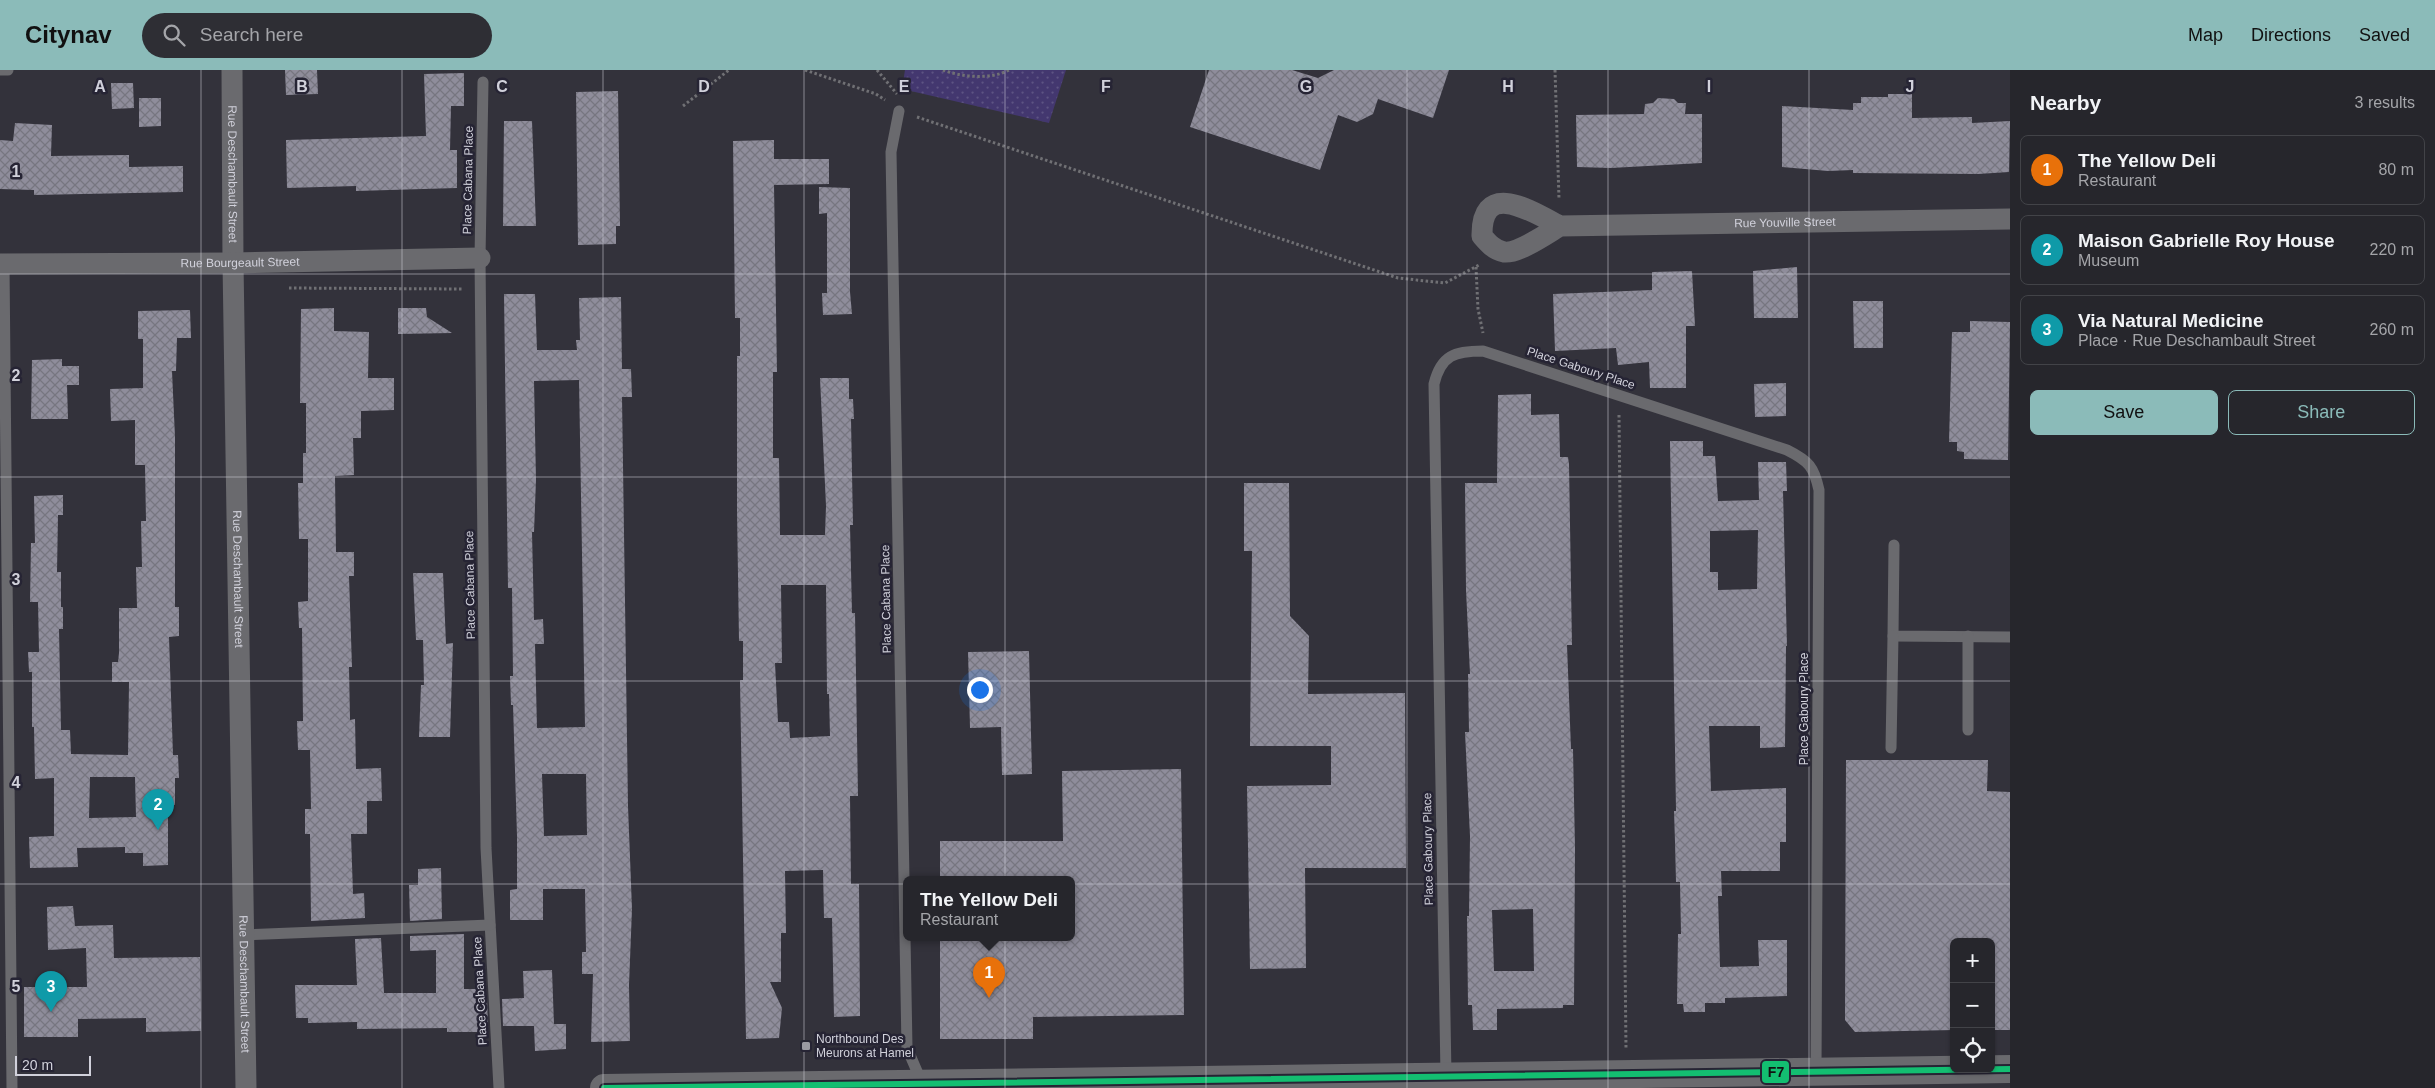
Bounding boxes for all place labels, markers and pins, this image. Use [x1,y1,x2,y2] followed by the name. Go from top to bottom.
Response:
[142,789,174,830] pin: 2
[973,957,1005,998] pin: 1
[35,971,67,1012] pin: 3
[816,1032,914,1060] place label: Northbound Des Meurons at Hamel
[800,1040,812,1052] marker: Northbound Des Meurons at Hamel

